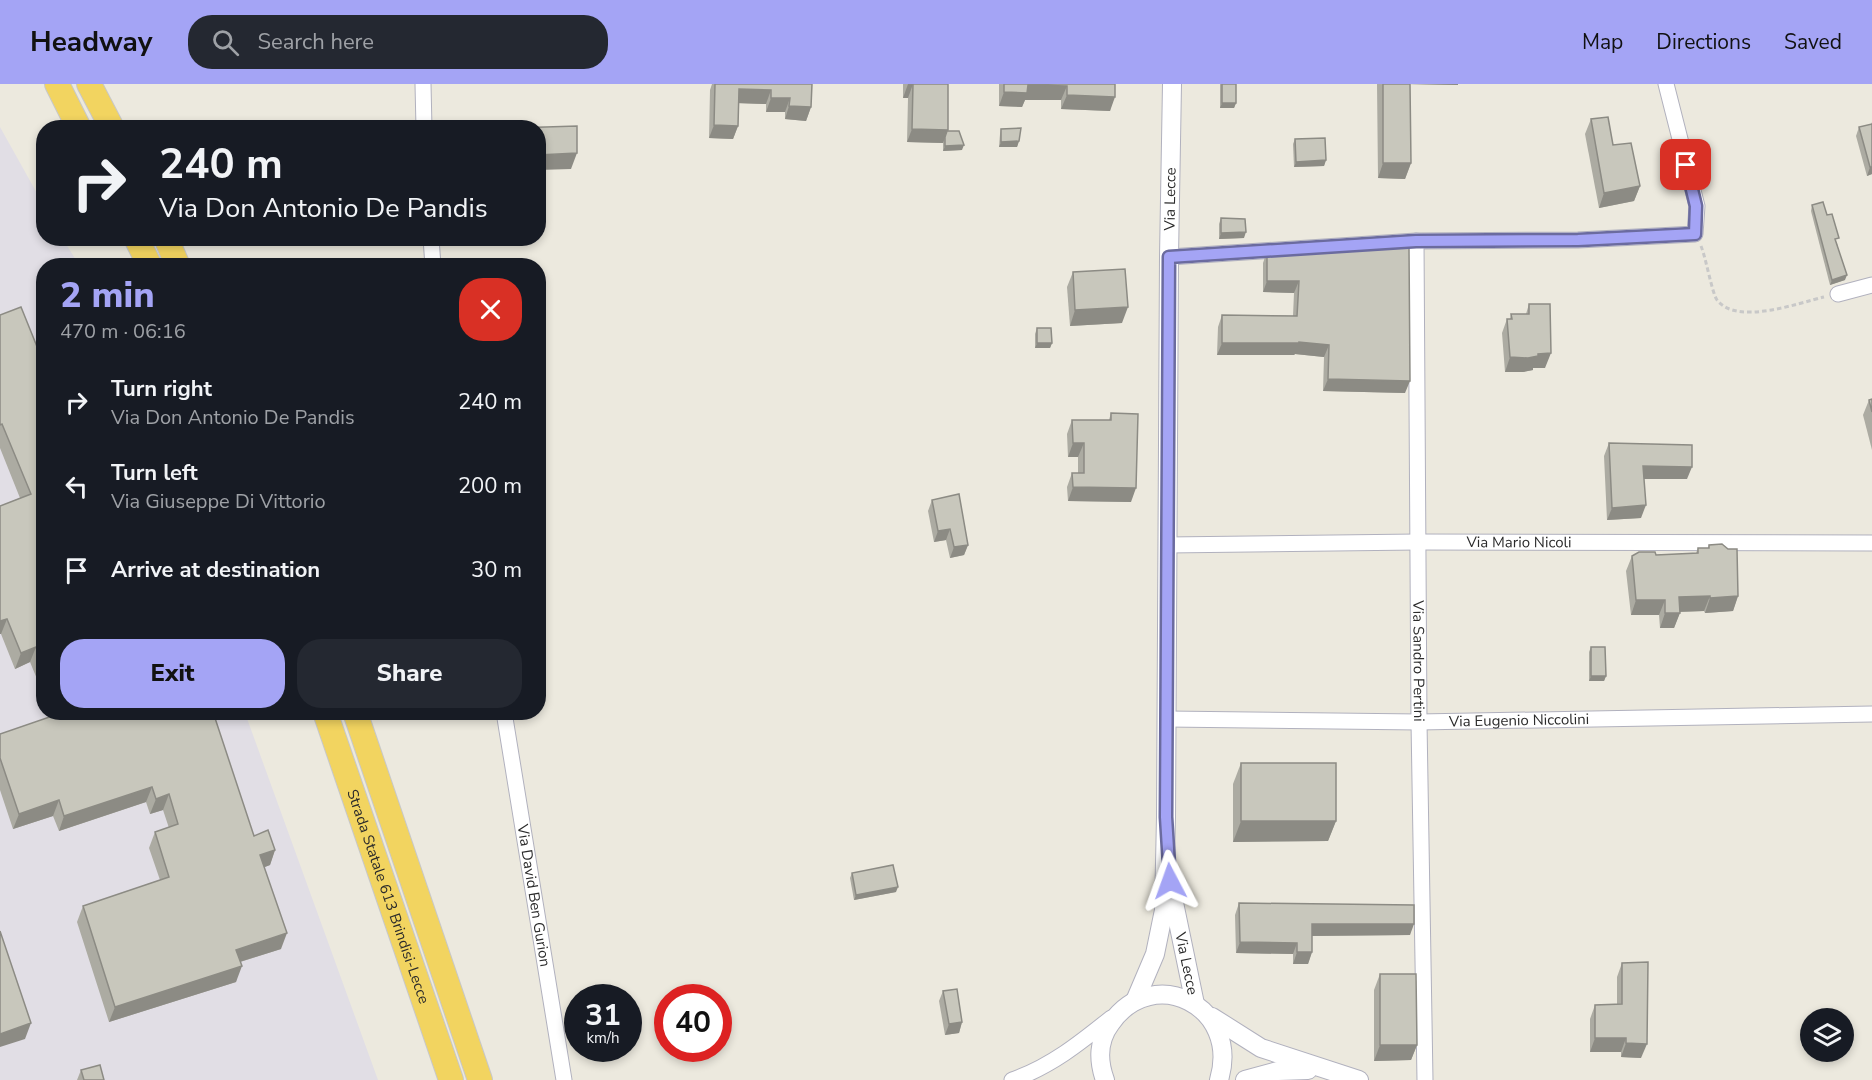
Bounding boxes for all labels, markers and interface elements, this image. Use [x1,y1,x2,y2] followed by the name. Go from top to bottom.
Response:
[188,15,608,69] search box
[30,23,152,61] text: Headway
[209,26,242,59] icon: search
[257,27,374,57] text: Search here
[1582,28,1623,56] text: Map
[1656,28,1751,56] text: Directions
[1784,28,1842,56] text: Saved
[159,136,283,193] text: 240 m
[1660,139,1711,190] pin
[60,144,138,222] icon: right
[1669,148,1702,181] icon: arrive
[1159,167,1181,232] street label: Via Lecce
[159,190,488,227] text: Via Don Antonio De Pandis
[60,271,155,320] text: 2 min
[459,278,522,341] button: close
[60,318,186,345] text: 470 m · 06:16
[111,374,212,404] text: Turn right
[60,386,93,419] icon: right
[458,387,522,417] text: 240 m
[111,404,355,431] text: Via Don Antonio De Pandis
[111,458,198,488] text: Turn left
[60,470,93,503] icon: left
[458,471,522,501] text: 200 m
[111,488,326,515] text: Via Giuseppe Di Vittorio
[1465,532,1572,552] street label: Via Mario Nicoli
[60,554,93,587] icon: arrive
[111,555,320,585] text: Arrive at destination
[471,555,522,585] text: 30 m
[1408,599,1429,722] street label: Via Sandro Pertini
[60,639,285,708] button: Exit
[297,639,522,708] button: Share
[1448,709,1589,731] street label: Via Eugenio Niccolini
[342,787,434,1006] street label: Strada Statale 613 Brindisi-Lecce
[512,822,555,968] street label: Via David Ben Gurion
[1138,849,1202,913] position arrow
[1170,930,1203,997] street label: Via Lecce
[654,984,732,1062] speed limit sign: 40
[585,995,621,1036] text: 31
[1800,1008,1854,1062] map controls
[1800,1008,1854,1062] button: layers
[586,1028,620,1048] text: km/h

